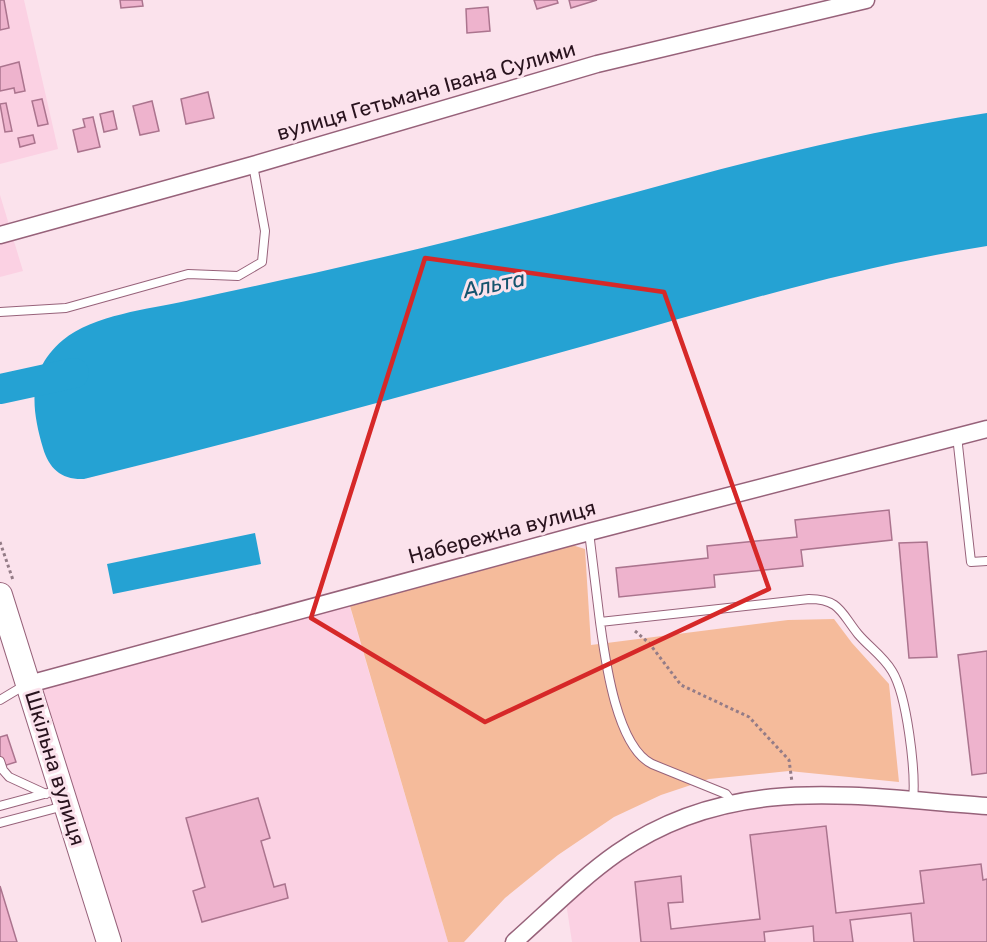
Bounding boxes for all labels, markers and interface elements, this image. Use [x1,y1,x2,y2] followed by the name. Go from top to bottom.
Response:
[274,36,578,145] street label: вулиця Гетьмана Івана Сулими
[460,265,528,304] water label: Альта
[405,494,598,569] street label: Набережна вулиця
[20,687,91,848] street label: Шкільна вулиця

